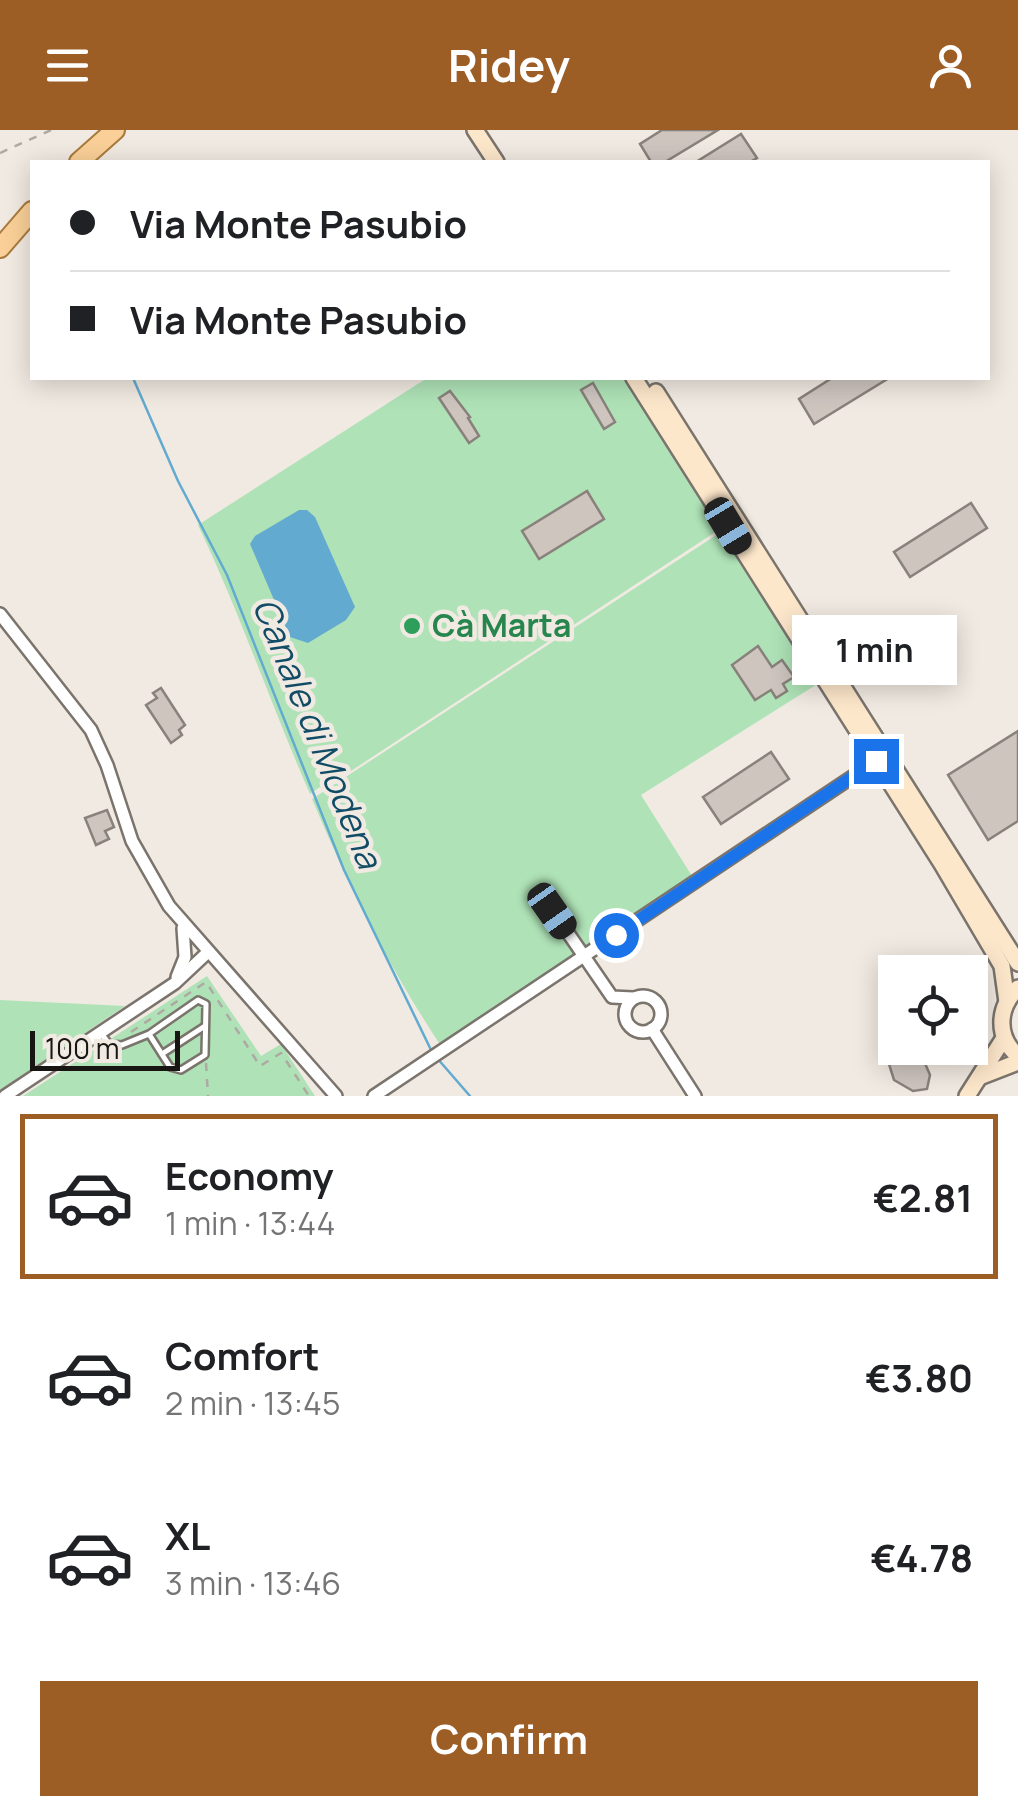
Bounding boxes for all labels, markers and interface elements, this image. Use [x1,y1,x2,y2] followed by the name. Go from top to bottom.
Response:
[448,34,570,96] text: Ridey
[40,38,95,93] icon: menu
[923,38,978,93] icon: person
[130,197,467,249] text: Via Monte Pasubio
[130,293,467,345] text: Via Monte Pasubio
[700,493,756,559] car
[242,590,395,876] water label: Canale di Modena
[432,603,571,647] place label: Cà Marta
[401,615,423,637] marker: Cà Marta
[794,616,958,686] callout: 1 min
[835,628,914,672] text: 1 min
[854,739,899,784] route end
[523,878,581,944] car
[594,913,639,958] route start
[878,955,988,1065] map controls
[878,955,988,1065] button: locate
[30,1026,180,1070] scale bar
[45,1029,119,1067] text: 100 m
[165,1149,334,1201] text: Economy
[45,1152,135,1242] icon: car
[873,1171,973,1223] text: €2.81
[165,1201,335,1245] text: 1 min · 13:44
[165,1329,319,1381] text: Comfort
[45,1332,135,1422] icon: car
[865,1351,973,1403] text: €3.80
[165,1381,340,1425] text: 2 min · 13:45
[165,1509,210,1561] text: XL
[45,1512,135,1602] icon: car
[870,1531,973,1583] text: €4.78
[165,1561,341,1605] text: 3 min · 13:46
[40,1681,978,1796] button: Confirm

